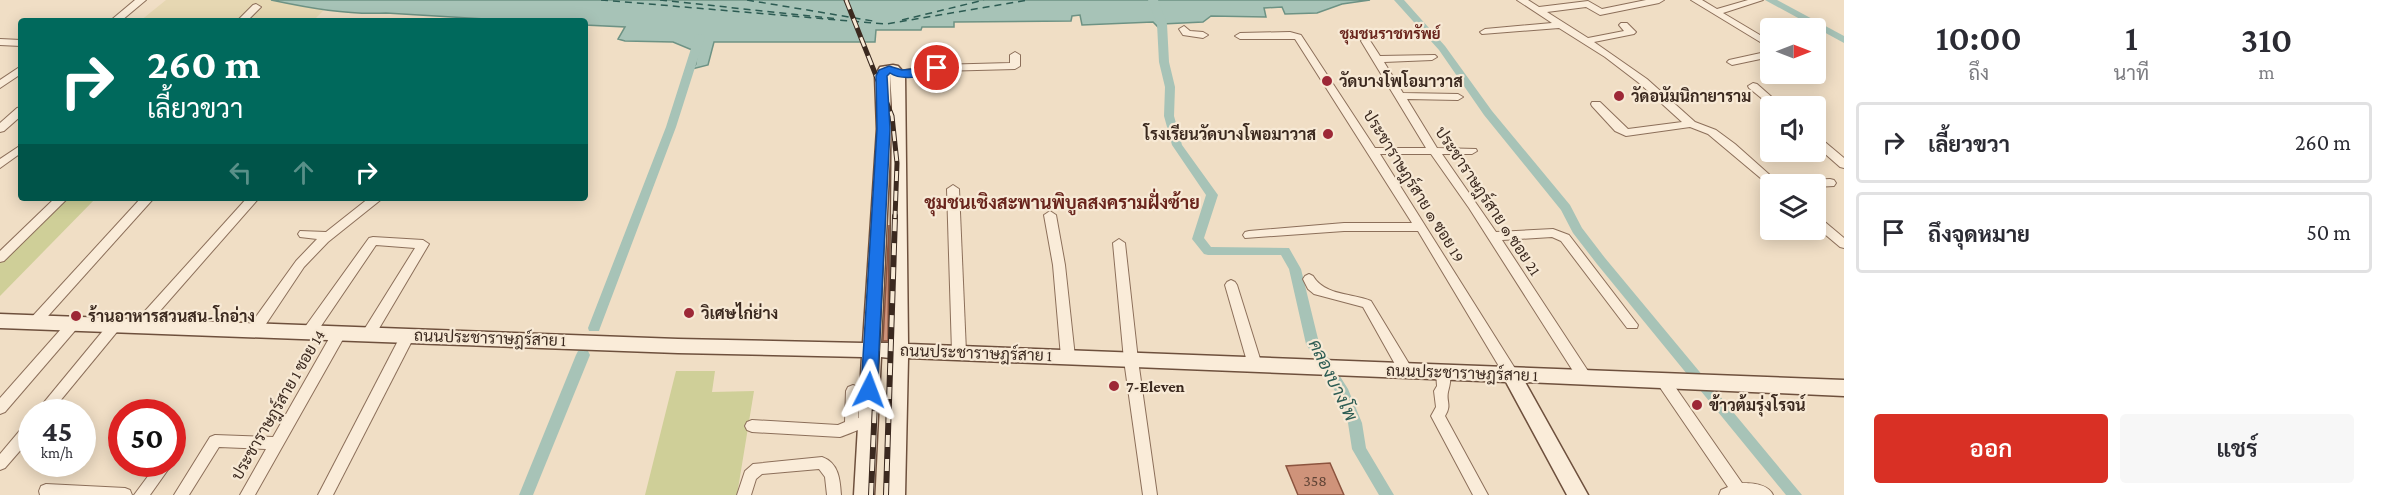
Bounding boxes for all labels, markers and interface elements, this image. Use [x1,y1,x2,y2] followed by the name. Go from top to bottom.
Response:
[1760,18,1826,84] north arrow
[1760,18,1826,240] map controls
[1936,18,2022,58] text: 10:00
[2125,18,2138,58] text: 1
[2241,20,2292,60] text: 310
[1339,24,1442,45] district label: ชุมชนราชทรัพย์
[147,40,261,87] text: 260 m
[48,42,126,120] icon: right
[911,42,962,93] pin
[920,51,953,84] icon: arrive
[2259,61,2275,83] text: m
[1968,62,1989,84] text: ถึง
[2114,62,2149,84] text: นาที
[1339,70,1463,90] place label: วัดบางโพโอมาวาส
[1320,74,1334,88] marker: วัดบางโพโอมาวาส
[1631,86,1751,105] place label: วัดอนัมนิกายาราม
[1612,89,1626,103] marker: วัดอนัมนิกายาราม
[147,94,243,124] text: เลี้ยวขวา
[1760,96,1826,162] button: sound
[1358,105,1471,266] street label: ประชาราษฎร์สาย ๑ ซอย 19
[1430,121,1547,280] street label: ประชาราษฎร์สาย ๑ ซอย 21
[1143,123,1316,143] place label: โรงเรียนวัดบางโพอมาวาส
[1877,126,1910,159] icon: right
[1321,127,1335,141] marker: โรงเรียนวัดบางโพอมาวาส
[2295,130,2351,155] text: 260 m
[1928,132,2010,157] text: เลี้ยวขวา
[224,156,257,189] icon: left
[287,156,320,189] icon: ahead
[350,156,383,189] icon: right
[1760,174,1826,240] button: layers
[924,188,1200,217] district label: ชุมชนเชิงสะพานพิบูลสงครามฝั่งซ้าย
[1877,216,1910,249] icon: arrive
[2306,220,2351,245] text: 50 m
[1928,222,2030,247] text: ถึงจุดหมาย
[700,302,778,322] place label: วิเศษไก่ย่าง
[88,305,255,325] place label: ร้านอาหารสวนสน-โกอ่าง
[682,306,696,320] marker: วิเศษไก่ย่าง
[69,309,83,323] marker: ร้านอาหารสวนสน-โกอ่าง
[414,323,567,351] street label: ถนนประชาราษฎร์สาย 1
[225,325,330,484] street label: ประชาราษฎร์สาย 1 ซอย 14
[1305,335,1364,424] water label: คลองบางโพ
[900,338,1053,366] street label: ถนนประชาราษฎร์สาย 1
[837,358,901,422] position arrow
[1386,358,1539,386] street label: ถนนประชาราษฎร์สาย 1
[1126,378,1185,395] place label: 7-Eleven
[1107,379,1121,393] marker: 7-Eleven
[1709,394,1807,417] place label: ข้าวต้มรุ่งโรจน์
[1690,398,1704,412] marker: ข้าวต้มรุ่งโรจน์
[108,399,186,477] speed limit sign: 50
[42,414,72,447] text: 45
[1874,414,2108,483] button: ออก
[2120,414,2354,483] button: แชร์
[41,445,73,461] text: km/h
[1303,472,1327,489] house number: 358

